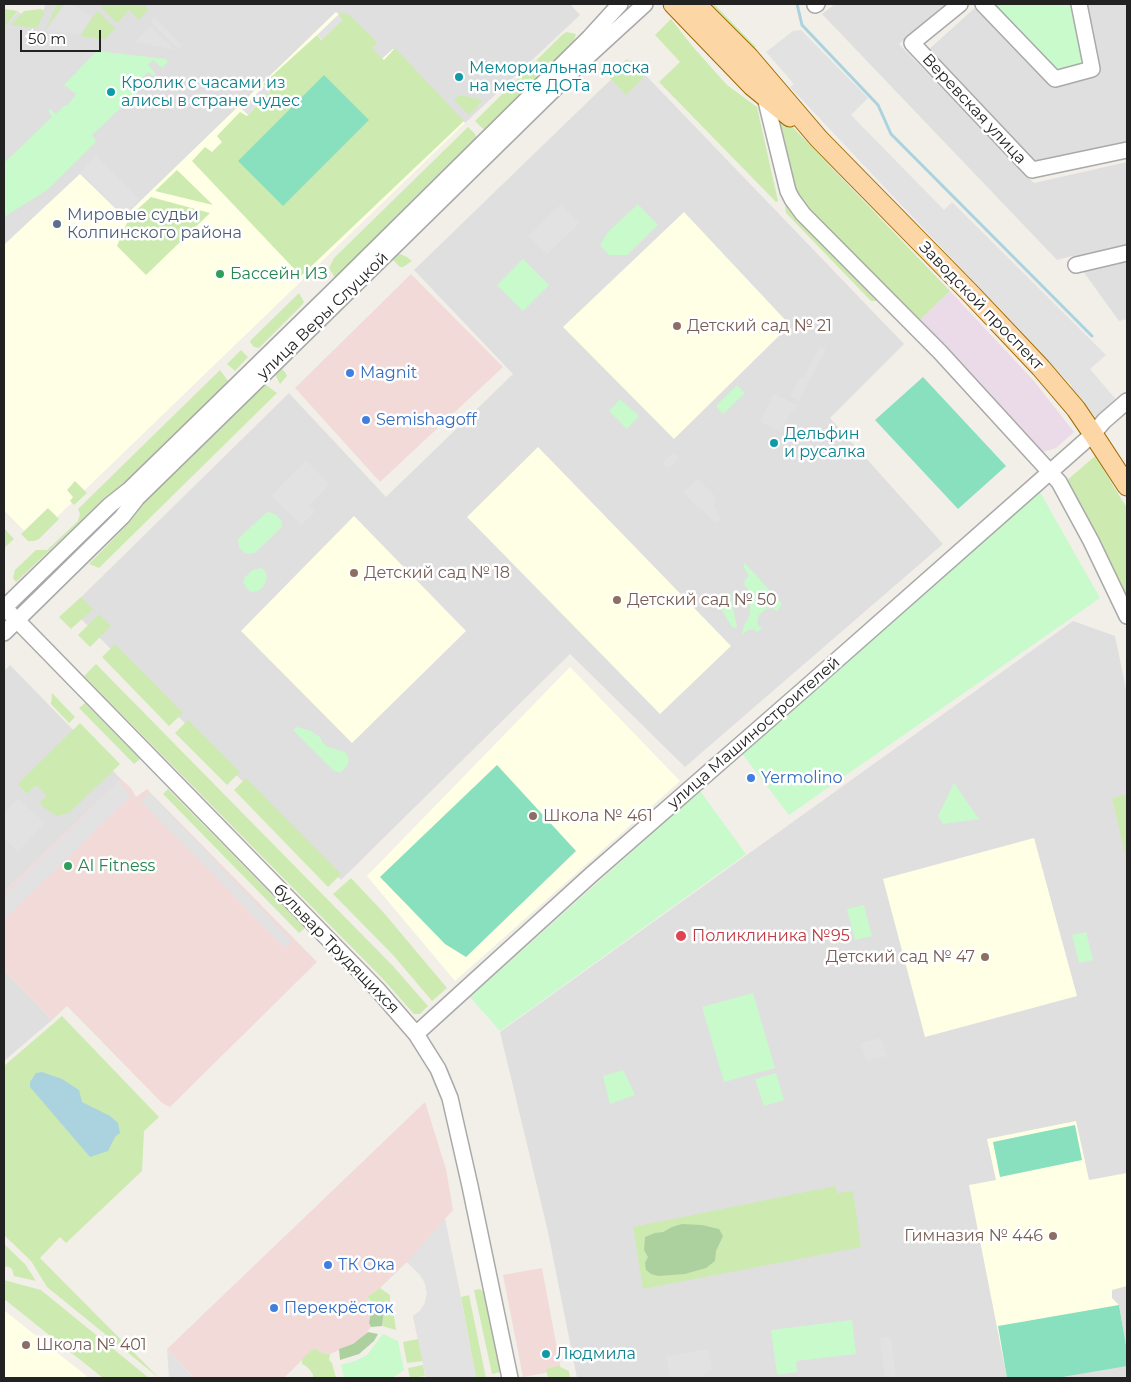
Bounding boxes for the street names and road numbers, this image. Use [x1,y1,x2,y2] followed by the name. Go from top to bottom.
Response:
[918,50,1030,168] street label: Веревская улица
[915,238,1047,374] street label: Заводской проспект
[253,248,393,384] street label: улица Веры Слуцкой
[664,653,844,813] street label: улица Машиностроителей
[269,880,403,1018] street label: бульвар Трудящихся

